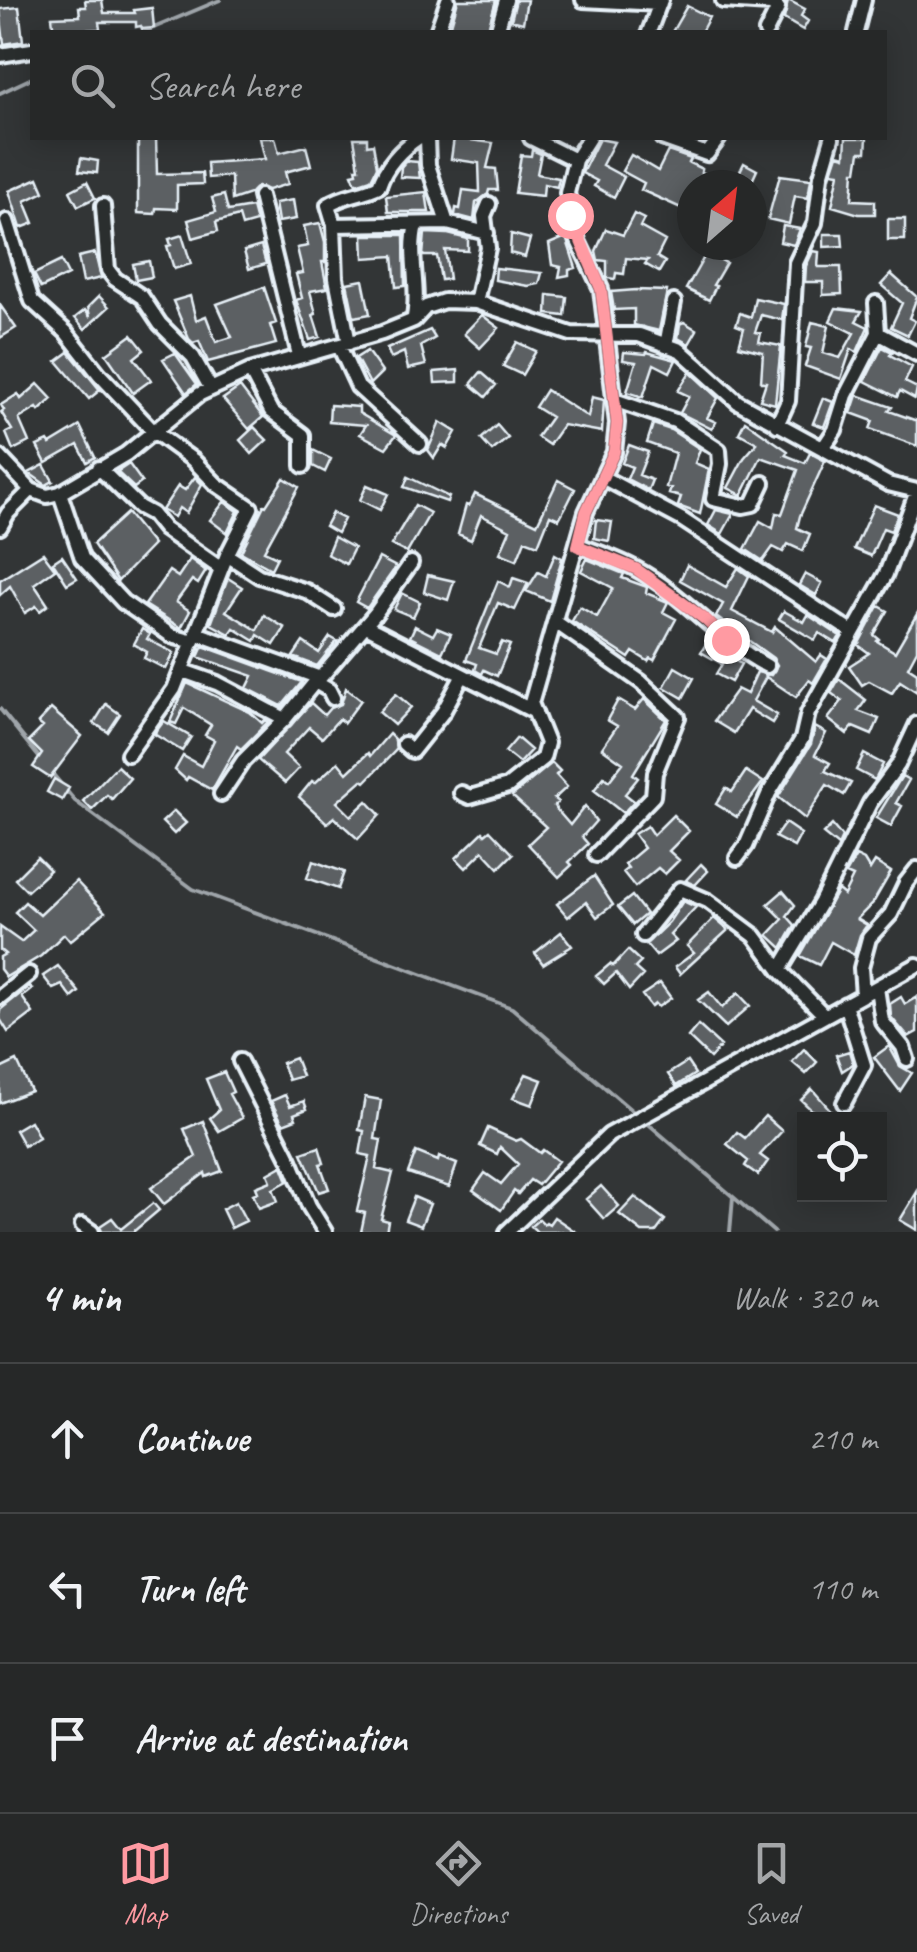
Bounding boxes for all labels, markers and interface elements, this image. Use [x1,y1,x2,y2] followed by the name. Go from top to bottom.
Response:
[30,30,887,140] search box
[65,58,120,113] icon: search
[145,62,300,109] text: Search here
[677,170,767,260] north arrow
[548,193,594,239] route start
[704,618,750,664] route end
[797,1112,887,1202] map controls
[797,1112,887,1202] button: locate
[40,1271,120,1324] text: 4 min
[733,1277,877,1318] text: Walk · 320 m
[40,1411,95,1466] icon: ahead
[135,1415,249,1462] text: Continue
[808,1418,877,1459] text: 210 m
[40,1561,95,1616] icon: left
[135,1565,245,1612] text: Turn left
[808,1568,877,1609] text: 110 m
[40,1711,95,1766] icon: arrive
[135,1715,407,1762] text: Arrive at destination
[118,1836,173,1931] tab: Map
[410,1836,507,1931] tab: Directions
[744,1836,799,1931] tab: Saved

